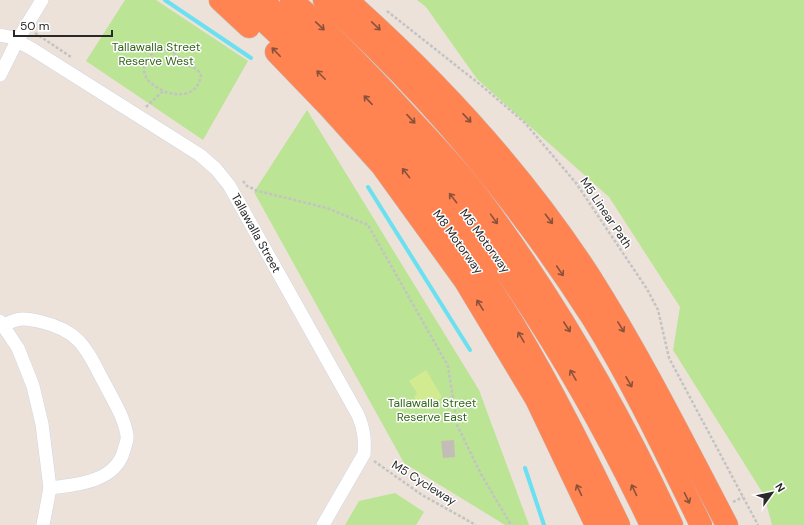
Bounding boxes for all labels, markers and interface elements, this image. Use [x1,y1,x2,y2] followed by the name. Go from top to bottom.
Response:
[14,12,112,38] scale bar
[20,18,49,34] text: 50 m
[315,21,325,31] one-way arrow
[370,21,380,30] one-way arrow
[112,39,201,69] park label: Tallawalla Street Reserve West
[271,47,281,57] one-way arrow
[316,70,325,80] one-way arrow
[363,95,373,105] one-way arrow
[462,113,472,123] one-way arrow
[406,114,415,124] one-way arrow
[402,167,411,178] one-way arrow
[576,174,636,252] street label: M5 Linear Path
[228,190,285,276] street label: Tallawalla Street
[449,193,457,204] one-way arrow
[456,206,514,277] street label: M5 Motorway
[429,207,487,278] street label: M8 Motorway
[490,213,498,224] one-way arrow
[545,214,553,225] one-way arrow
[557,265,565,277] one-way arrow
[476,300,484,311] one-way arrow
[563,321,571,333] one-way arrow
[617,321,625,332] one-way arrow
[516,331,524,343] one-way arrow
[569,369,577,381] one-way arrow
[626,376,634,388] one-way arrow
[388,395,477,425] park label: Tallawalla Street Reserve East
[389,457,460,509] street label: M5 Cycleway
[752,473,792,513] north arrow
[772,480,788,495] text: N
[575,484,582,496] one-way arrow
[630,484,637,496] one-way arrow
[684,491,691,503] one-way arrow

